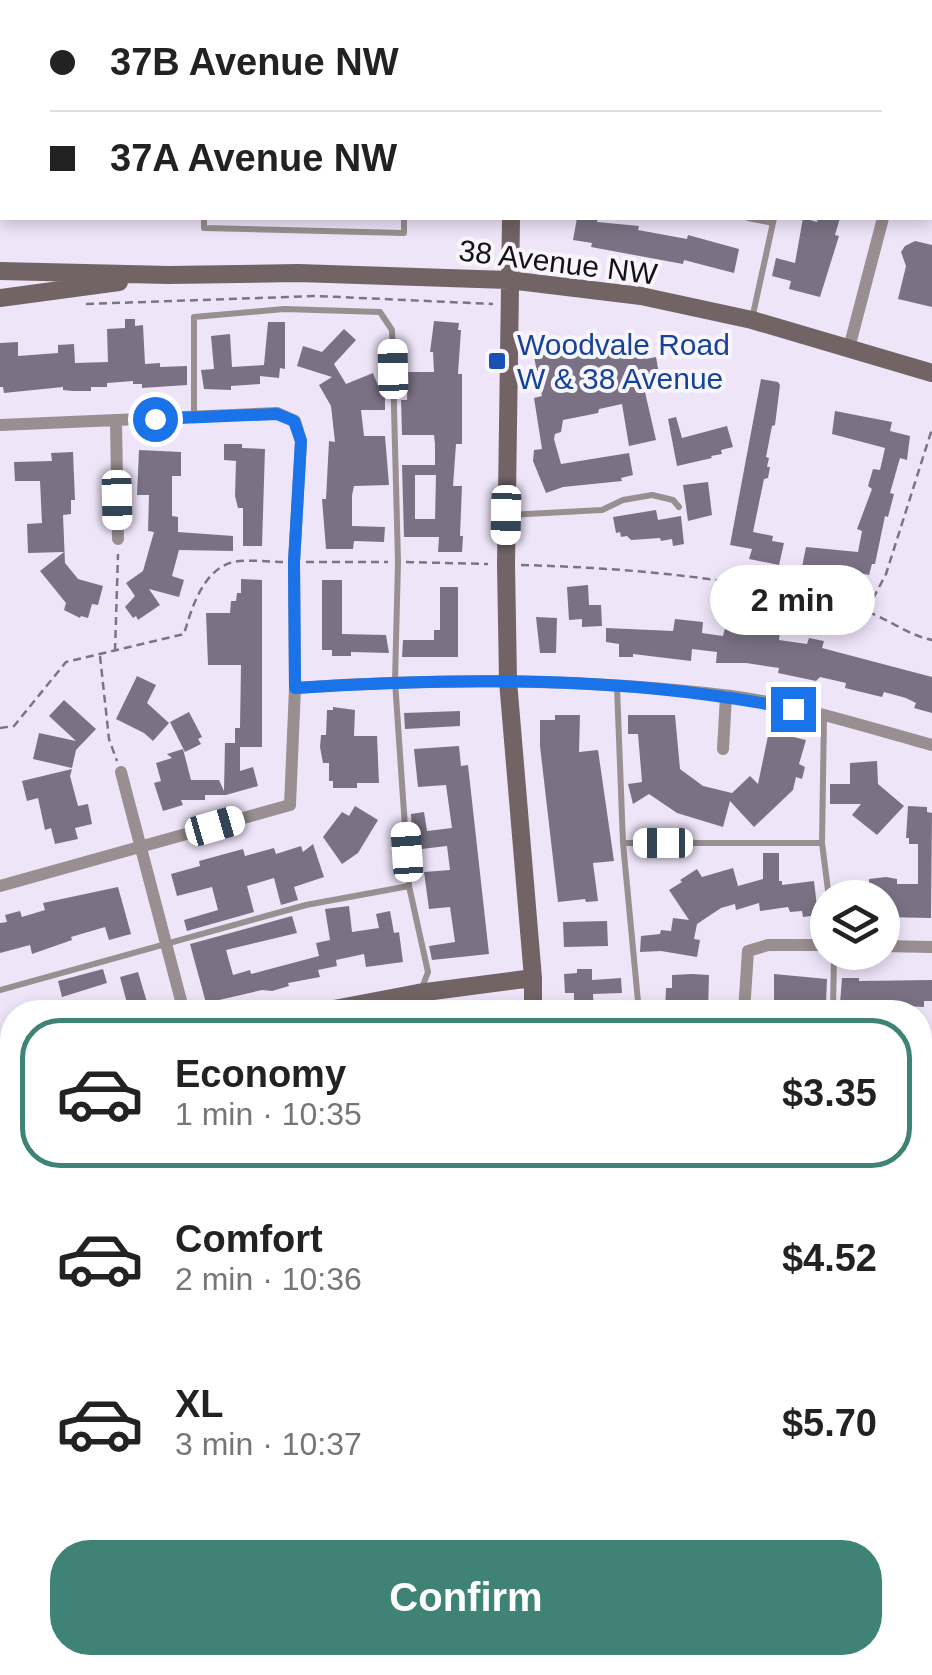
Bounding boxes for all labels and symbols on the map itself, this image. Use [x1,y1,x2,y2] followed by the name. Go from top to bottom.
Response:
[457,233,660,291] street label: 38 Avenue NW
[517,328,730,395] place label: Woodvale Road W & 38 Avenue
[377,339,409,399] car
[486,350,508,372] marker: Woodvale Road W & 38 Avenue
[133,397,178,442] route start
[101,470,133,530] car
[490,485,522,545] car
[710,564,876,634] callout: 2 min
[771,687,816,732] route end
[182,803,248,849] car
[390,821,424,883] car
[633,828,693,858] car

